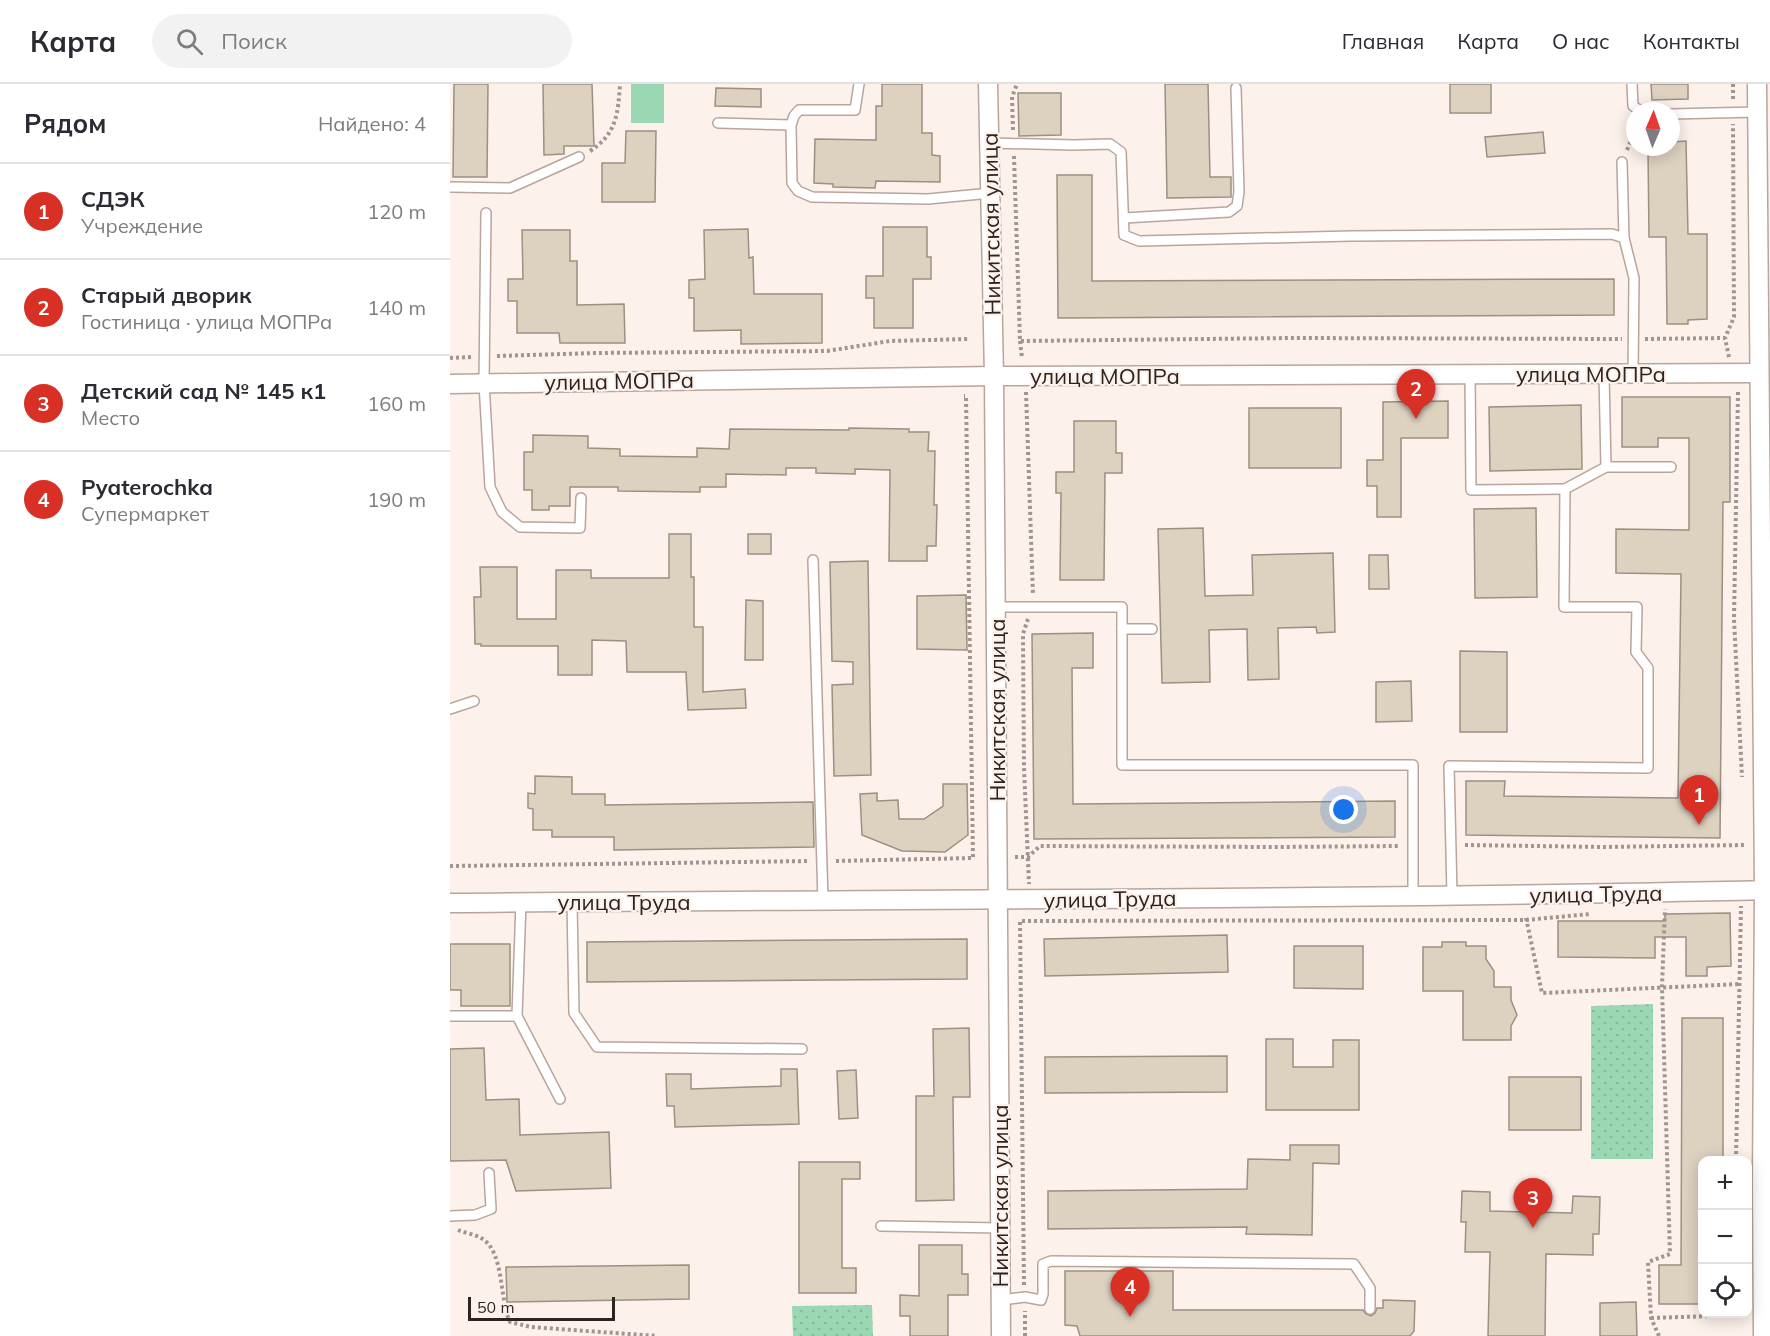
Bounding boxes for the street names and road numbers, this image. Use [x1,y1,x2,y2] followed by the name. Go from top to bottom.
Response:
[975,132,1007,316] street label: Никитская улица
[1516,360,1666,388] street label: улица МОПРа
[1030,362,1180,390] street label: улица МОПРа
[544,366,694,396] street label: улица МОПРа
[983,618,1011,802] street label: Никитская улица
[1529,879,1663,909] street label: улица Труда
[1043,884,1177,914] street label: улица Труда
[557,888,691,916] street label: улица Труда
[986,1104,1014,1288] street label: Никитская улица

